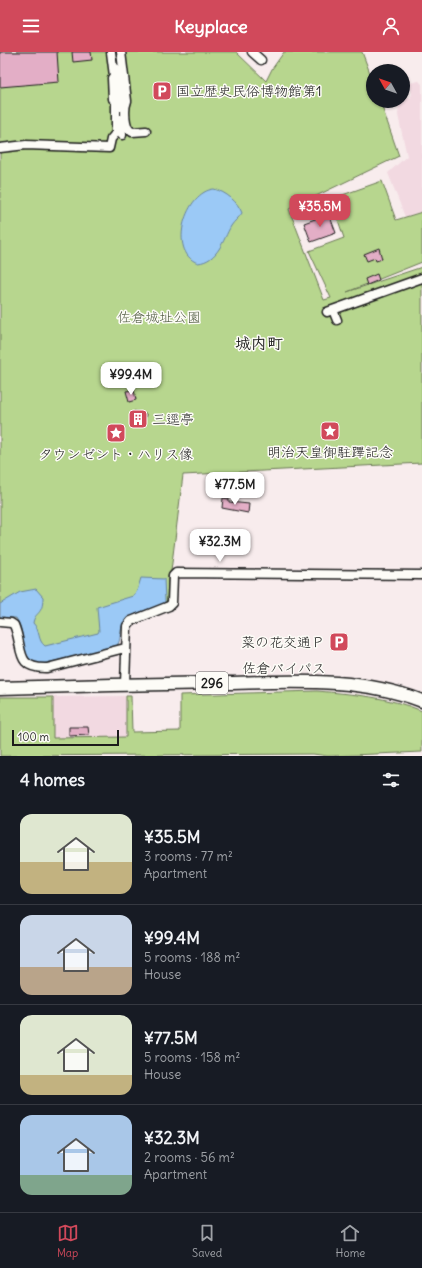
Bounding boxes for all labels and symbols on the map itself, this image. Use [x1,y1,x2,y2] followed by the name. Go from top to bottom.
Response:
[366,64,410,108] north arrow
[151,80,173,102] parking icon: 国立歴史民俗博物館第1
[176,82,322,100] place label: 国立歴史民俗博物館第1
[287,194,353,228] pin: ¥35.5M
[117,308,201,326] park label: 佐倉城址公園
[235,333,283,353] district label: 城内町
[98,362,164,396] pin: ¥99.4M
[127,408,149,430] building icon: 三逕亭
[152,410,194,428] place label: 三逕亭
[319,420,341,442] place icon: 明治天皇御駐蹕記念
[105,422,127,444] place icon: タウンゼント・ハリス像
[267,443,393,461] place label: 明治天皇御駐蹕記念
[39,445,193,463] place label: タウンゼント・ハリス像
[202,472,268,506] pin: ¥77.5M
[187,529,253,563] pin: ¥32.3M
[328,631,350,653] parking icon: 菜の花交通Ｐ
[241,633,325,651] place label: 菜の花交通Ｐ
[242,659,326,677] street label: 佐倉バイパス
[196,672,228,694] road number: 296
[12,728,119,747] scale bar

